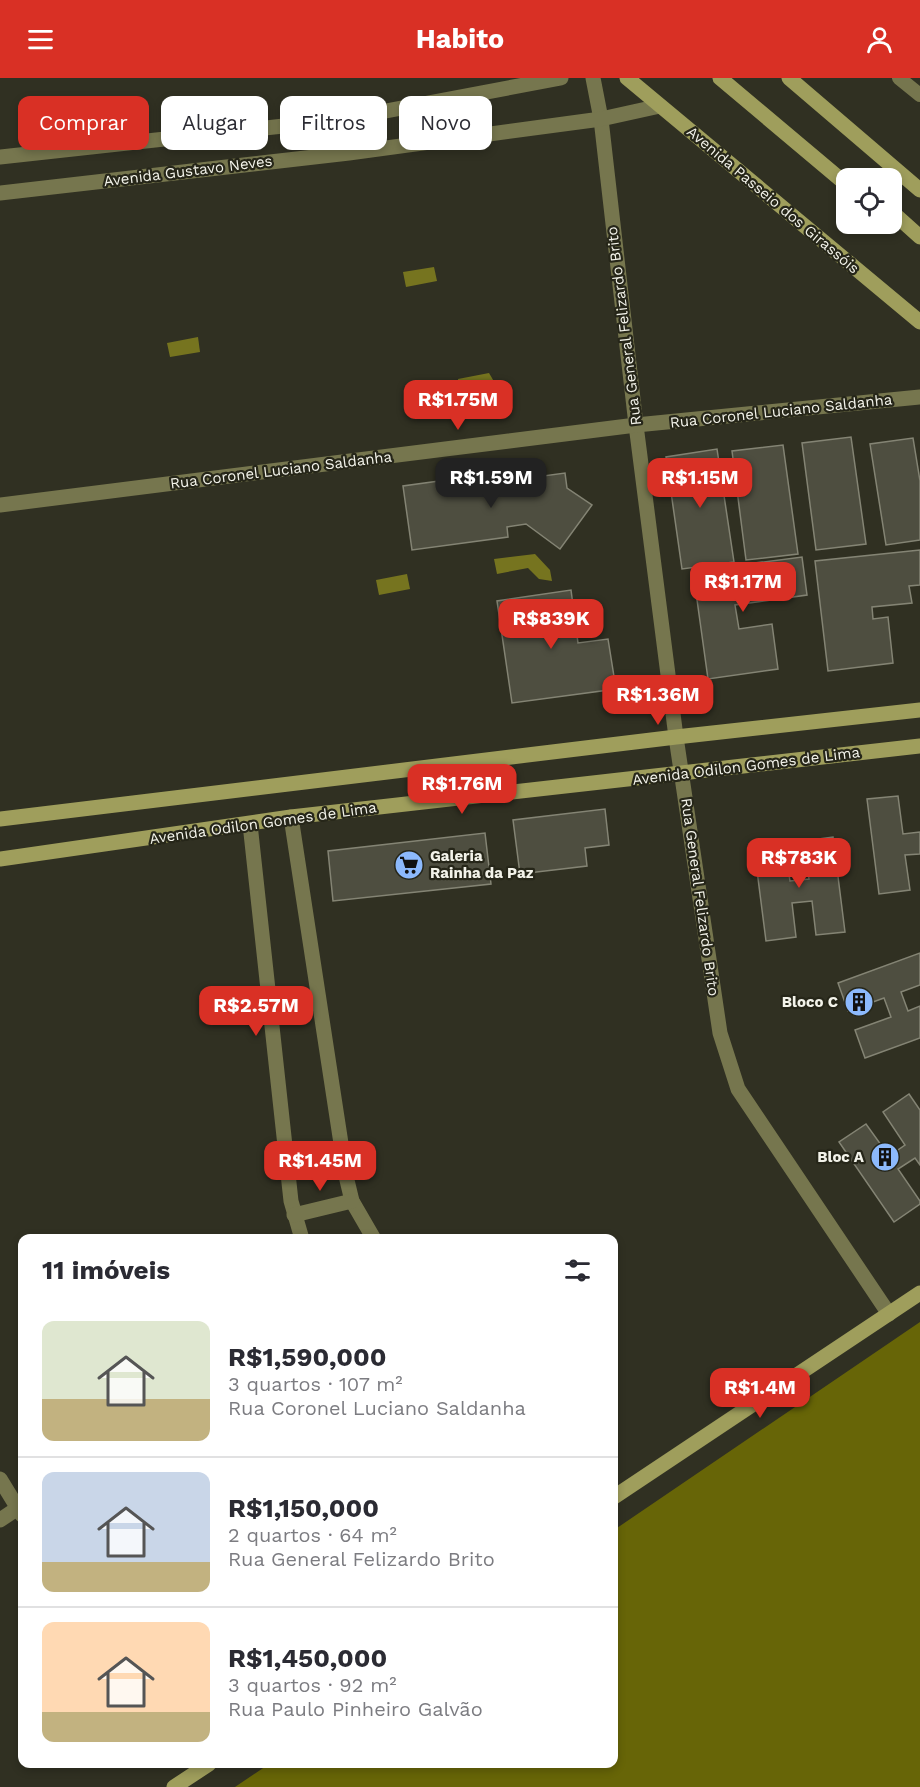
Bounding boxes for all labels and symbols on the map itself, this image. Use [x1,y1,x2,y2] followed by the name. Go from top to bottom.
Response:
[683,123,863,277] street label: Avenida Passeio dos Girassóis
[103,152,274,190] street label: Avenida Gustavo Neves
[603,226,645,426] street label: Rua General Felizardo Brito
[403,380,513,431] pin: R$1.75M
[669,390,894,432] street label: Rua Coronel Luciano Saldanha
[169,447,393,493] street label: Rua Coronel Luciano Saldanha
[436,458,546,509] pin: R$1.59M
[645,458,755,509] pin: R$1.15M
[688,562,798,613] pin: R$1.17M
[502,599,600,650] pin: R$839K
[603,675,713,726] pin: R$1.36M
[631,743,861,789] street label: Avenida Odilon Gomes de Lima
[407,764,517,815] pin: R$1.76M
[677,797,723,997] street label: Rua General Felizardo Brito
[148,798,378,848] street label: Avenida Odilon Gomes de Lima
[750,838,848,889] pin: R$783K
[430,847,534,882] place label: Galeria Rainha da Paz
[393,849,425,881] supermarket icon: Galeria Rainha da Paz
[201,986,311,1037] pin: R$2.57M
[843,986,875,1018] building icon: Bloco C
[782,993,838,1011] place label: Bloco C
[265,1141,375,1192] pin: R$1.45M
[869,1141,901,1173] building icon: Bloc A
[817,1148,865,1166] place label: Bloc A
[711,1368,809,1419] pin: R$1.4M

